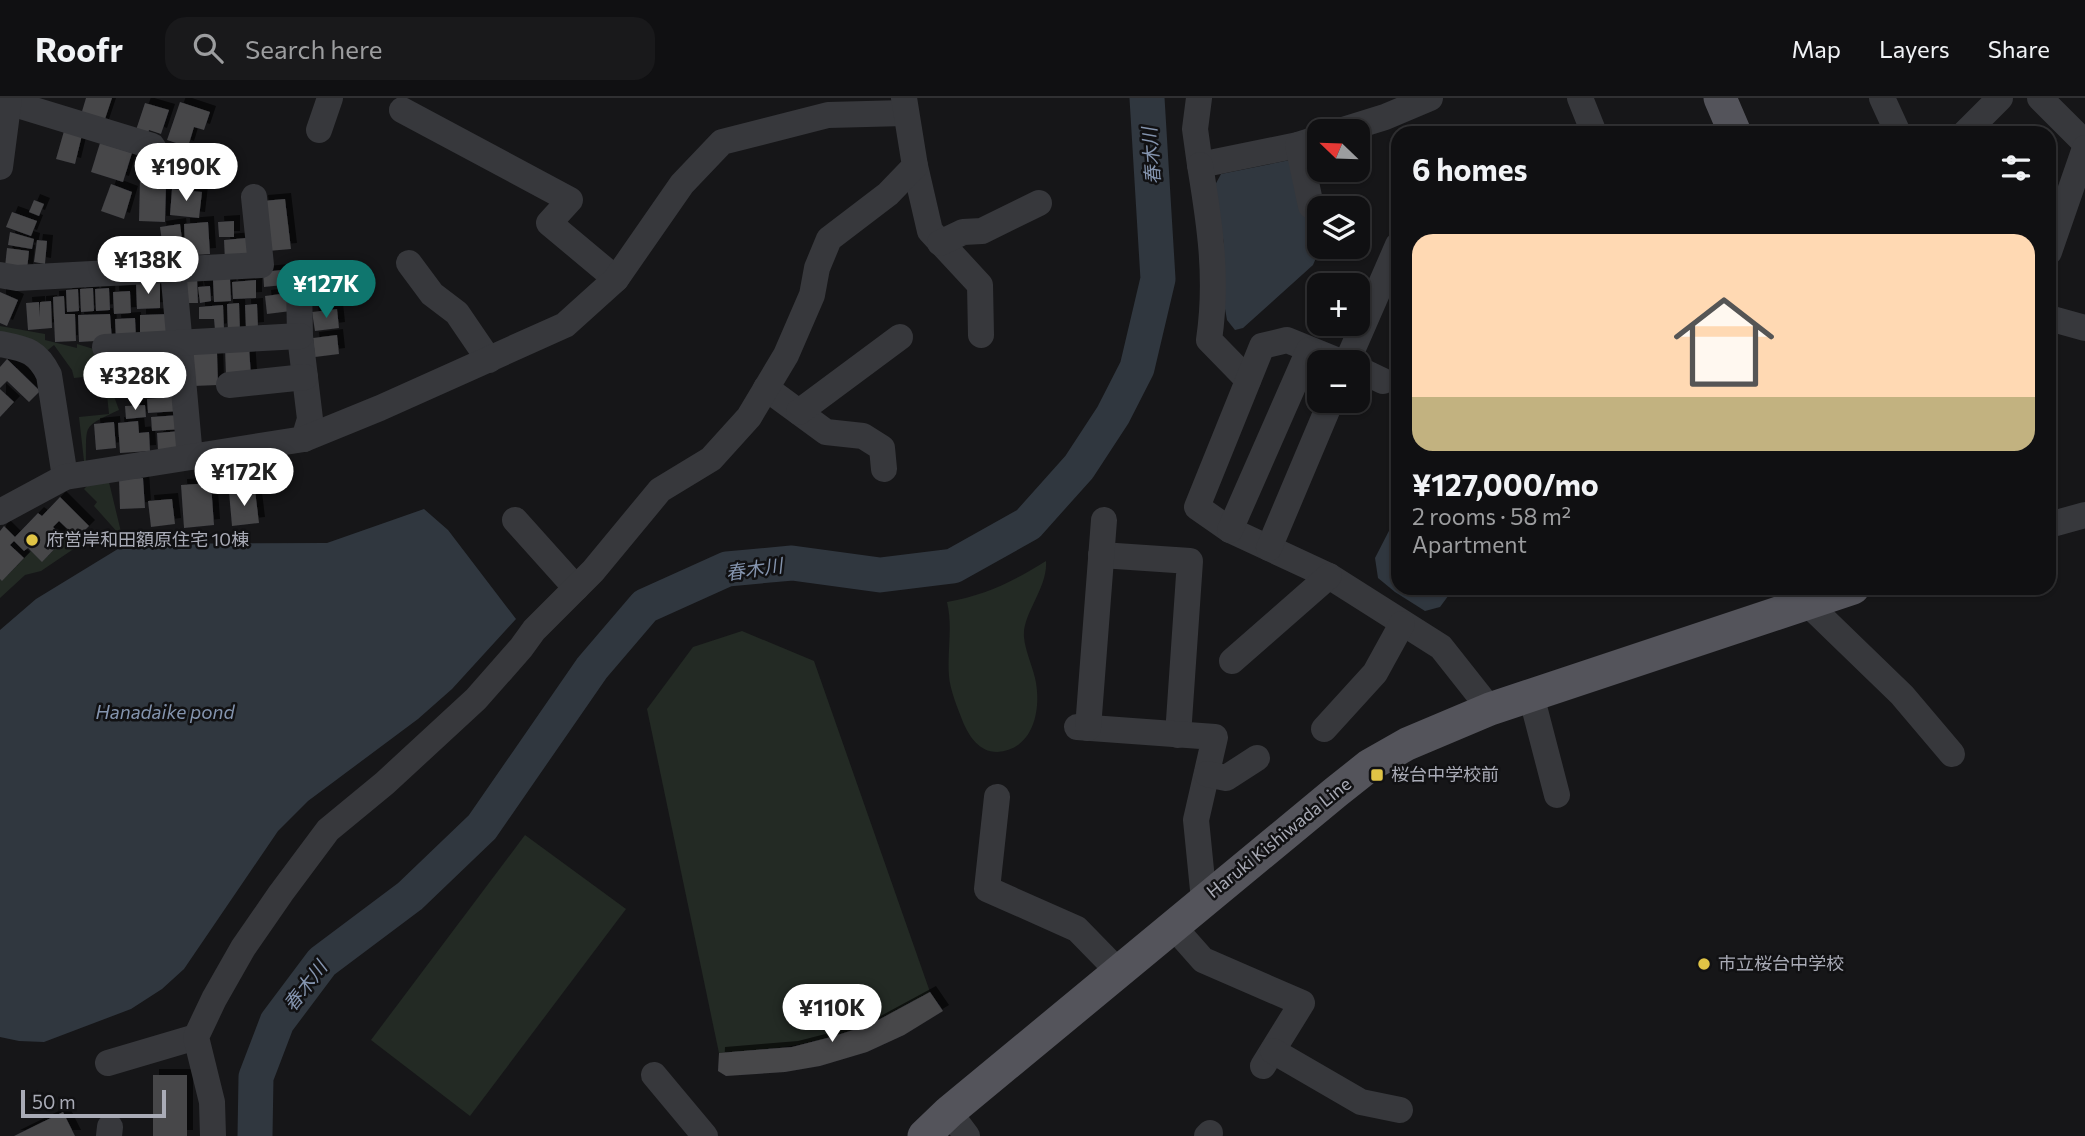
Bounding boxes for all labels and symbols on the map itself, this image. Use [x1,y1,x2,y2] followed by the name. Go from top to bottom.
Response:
[1307,119,1370,182] north arrow
[1137,125,1164,185] water label: 春木川
[137,144,235,203] pin: ¥190K
[99,236,197,296] pin: ¥138K
[277,260,375,320] pin: ¥127K
[86,352,184,412] pin: ¥328K
[195,448,293,508] pin: ¥172K
[46,528,249,550] place label: 府営岸和田額原住宅 10棟
[24,532,40,548] marker: 府営岸和田額原住宅 10棟
[724,553,786,584] water label: 春木川
[96,700,235,723] water label: Hanadaike pond
[1391,763,1499,785] place label: 桜台中学校前
[1369,767,1385,783] marker: 桜台中学校前
[1202,772,1355,902] street label: Haruki Kishiwada Line
[1718,952,1844,974] place label: 市立桜台中学校
[278,955,332,1015] water label: 春木川
[1696,956,1712,972] marker: 市立桜台中学校
[783,984,881,1044] pin: ¥110K
[21,1087,166,1119] scale bar

